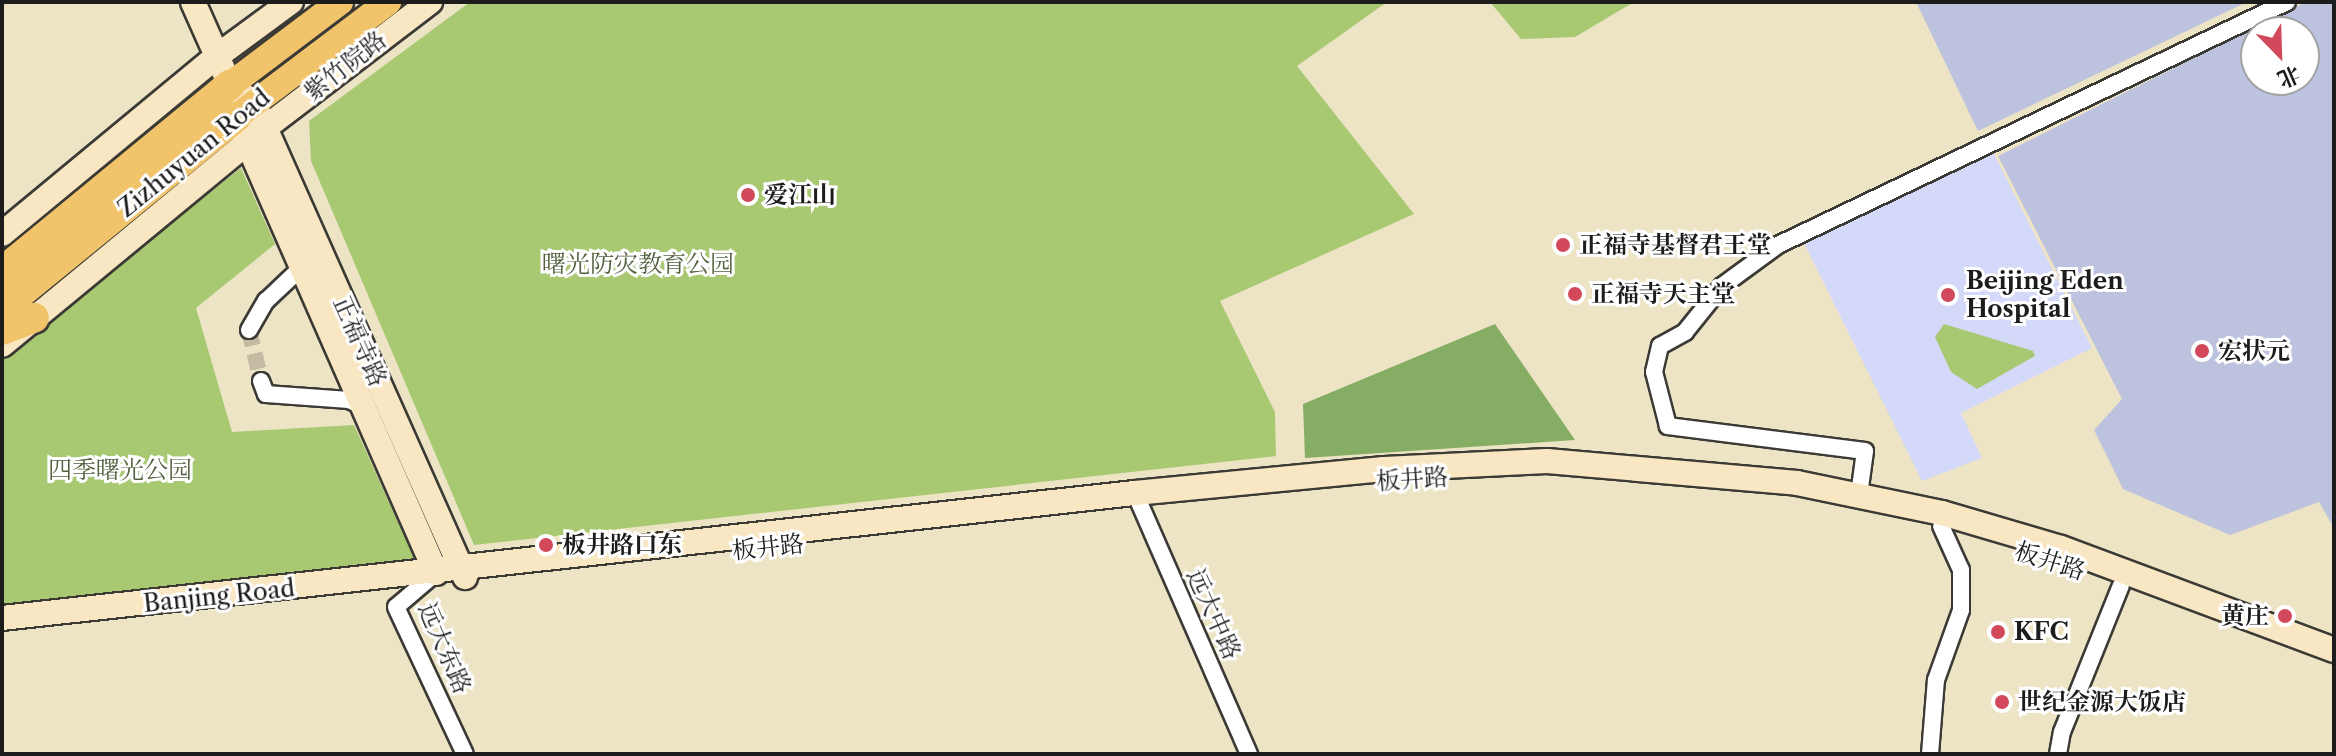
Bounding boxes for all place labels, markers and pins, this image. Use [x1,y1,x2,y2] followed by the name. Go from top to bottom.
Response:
[764,181,836,209] place label: 爱江山
[739,186,757,204] marker: 爱江山
[1579,231,1771,259] place label: 正福寺基督君王堂
[1554,236,1572,254] marker: 正福寺基督君王堂
[1966,267,2124,323] place label: Beijing Eden Hospital
[1591,280,1735,308] place label: 正福寺天主堂
[1937,284,1959,306] marker: Beijing Eden Hospital
[1566,285,1584,303] marker: 正福寺天主堂
[2218,337,2290,365] place label: 宏状元
[2193,342,2211,360] marker: 宏状元
[562,531,682,559] place label: 板井路口东
[537,536,555,554] marker: 板井路口东
[2221,602,2269,630] place label: 黄庄
[2276,607,2294,625] marker: 黄庄
[2014,618,2069,646] place label: KFC
[1989,623,2007,641] marker: KFC
[2018,688,2186,716] place label: 世纪金源大饭店
[1993,693,2011,711] marker: 世纪金源大饭店

